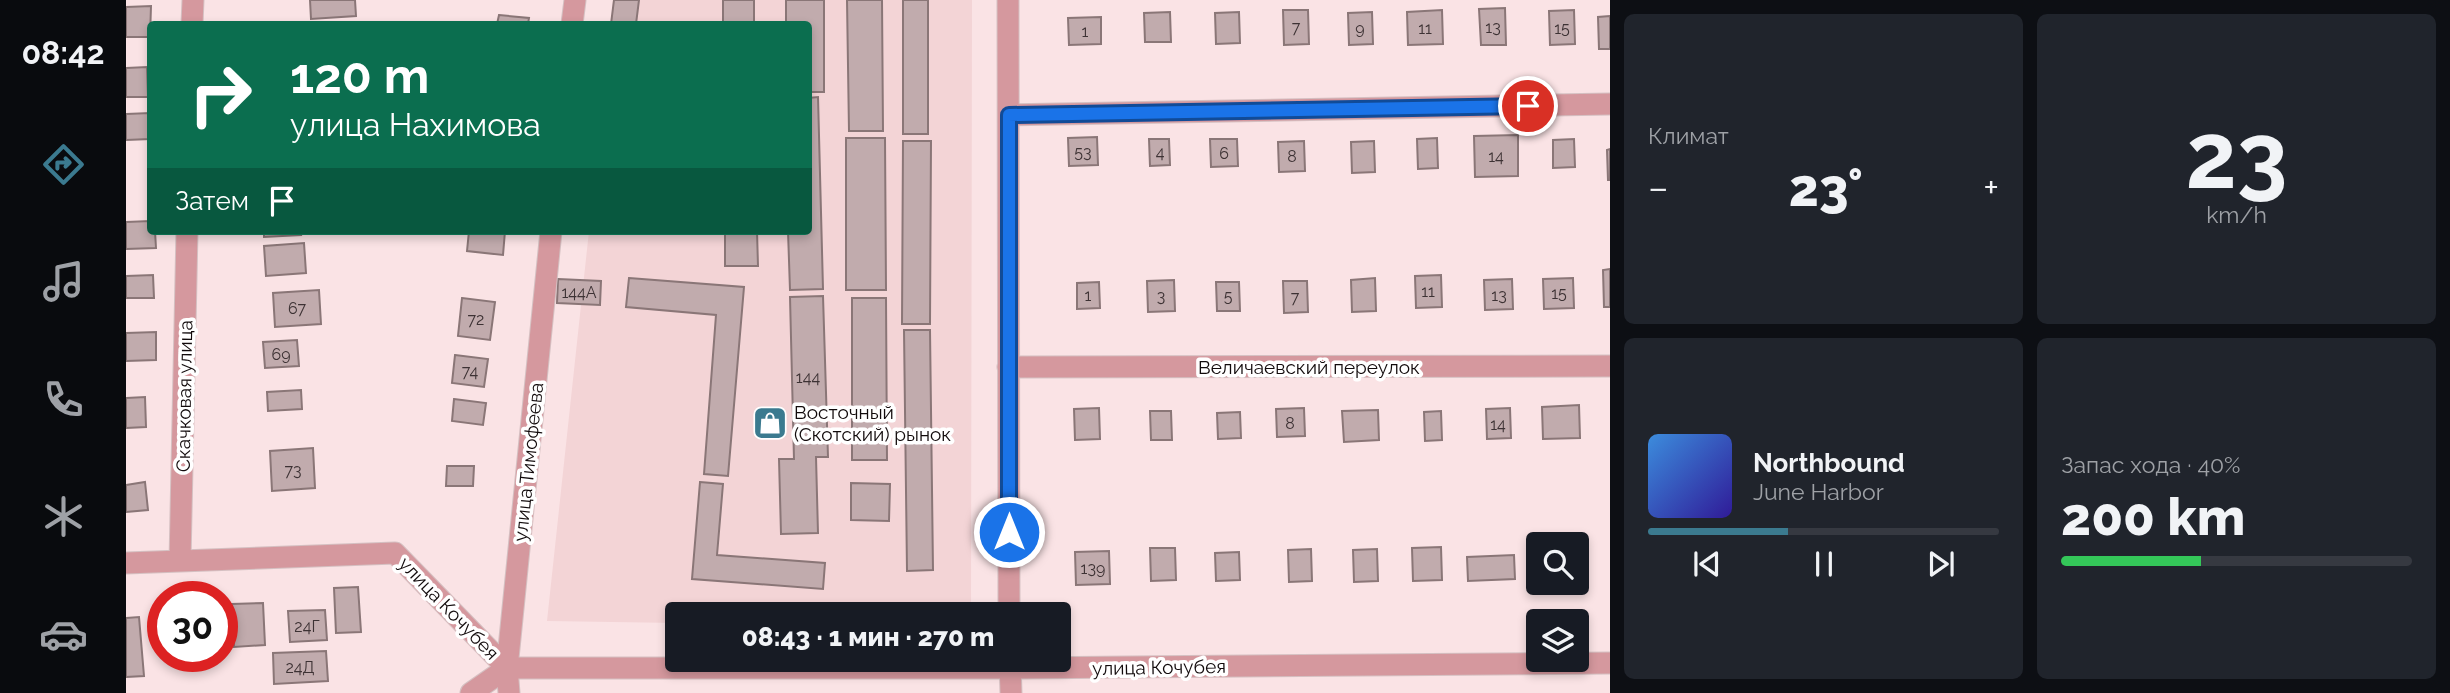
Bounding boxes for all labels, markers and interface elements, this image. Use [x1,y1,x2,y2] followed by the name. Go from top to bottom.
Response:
[1292,18,1301,37] house number: 7
[1485,18,1501,37] house number: 13
[1355,19,1365,38] house number: 9
[1418,19,1432,38] house number: 11
[1554,19,1570,38] house number: 15
[1082,22,1089,41] house number: 1
[21,34,105,71] text: 08:42
[290,47,429,104] text: 120 m
[175,49,266,140] icon: right
[1498,76,1558,136] pin
[1509,87,1547,125] icon: arrive
[2185,102,2288,209] text: 23
[290,106,541,143] text: улица Нахимова
[1648,122,1729,149] text: Климат
[39,140,88,189] icon: directions
[1074,143,1092,162] house number: 53
[1156,143,1165,162] house number: 4
[1219,144,1229,163] house number: 6
[1287,147,1297,166] house number: 8
[1488,147,1504,166] house number: 14
[1789,157,1863,218] text: 23°
[1648,165,1668,210] text: −
[1983,165,1999,210] text: +
[263,182,301,220] icon: arrive
[175,186,249,216] text: Затем
[2206,201,2267,228] text: km/h
[39,257,88,306] icon: music
[1421,282,1435,301] house number: 11
[561,283,597,302] house number: 144А
[1551,284,1567,303] house number: 15
[1085,286,1092,305] house number: 1
[1491,286,1507,305] house number: 13
[1157,287,1165,306] house number: 3
[1224,287,1233,306] house number: 5
[1291,288,1300,307] house number: 7
[288,299,307,318] house number: 67
[468,310,484,329] house number: 72
[172,320,196,472] street label: Скачковая улица
[271,345,291,364] house number: 69
[1198,356,1420,378] street label: Величаевский переулок
[462,362,478,381] house number: 74
[796,368,820,387] house number: 144
[39,375,88,424] icon: phone
[509,381,547,543] street label: улица Тимофеева
[794,401,951,445] place label: Восточный (Скотский) рынок
[751,404,789,442] shop icon: Восточный (Скотский) рынок
[1285,414,1295,433] house number: 8
[1490,415,1506,434] house number: 14
[1753,448,1905,478] text: Northbound
[2061,451,2240,478] text: Запас хода · 40%
[284,461,302,480] house number: 73
[1753,478,1884,505] text: June Harbor
[2061,486,2245,547] text: 200 km
[39,492,88,541] icon: climate
[972,495,1046,569] position arrow
[1526,532,1589,672] map controls
[1526,532,1589,595] button: search
[1688,545,1726,583] icon: previous
[1805,545,1843,583] icon: pause
[1922,545,1960,583] icon: next
[395,552,503,664] street label: улица Кочубея
[1081,559,1105,578] house number: 139
[147,581,238,672] speed limit sign: 30
[1526,609,1589,672] button: layers
[39,610,88,659] icon: car
[294,617,320,636] house number: 24Г
[742,622,994,652] text: 08:43 · 1 мин · 270 m
[1092,655,1226,679] street label: улица Кочубея
[285,658,315,677] house number: 24Д

